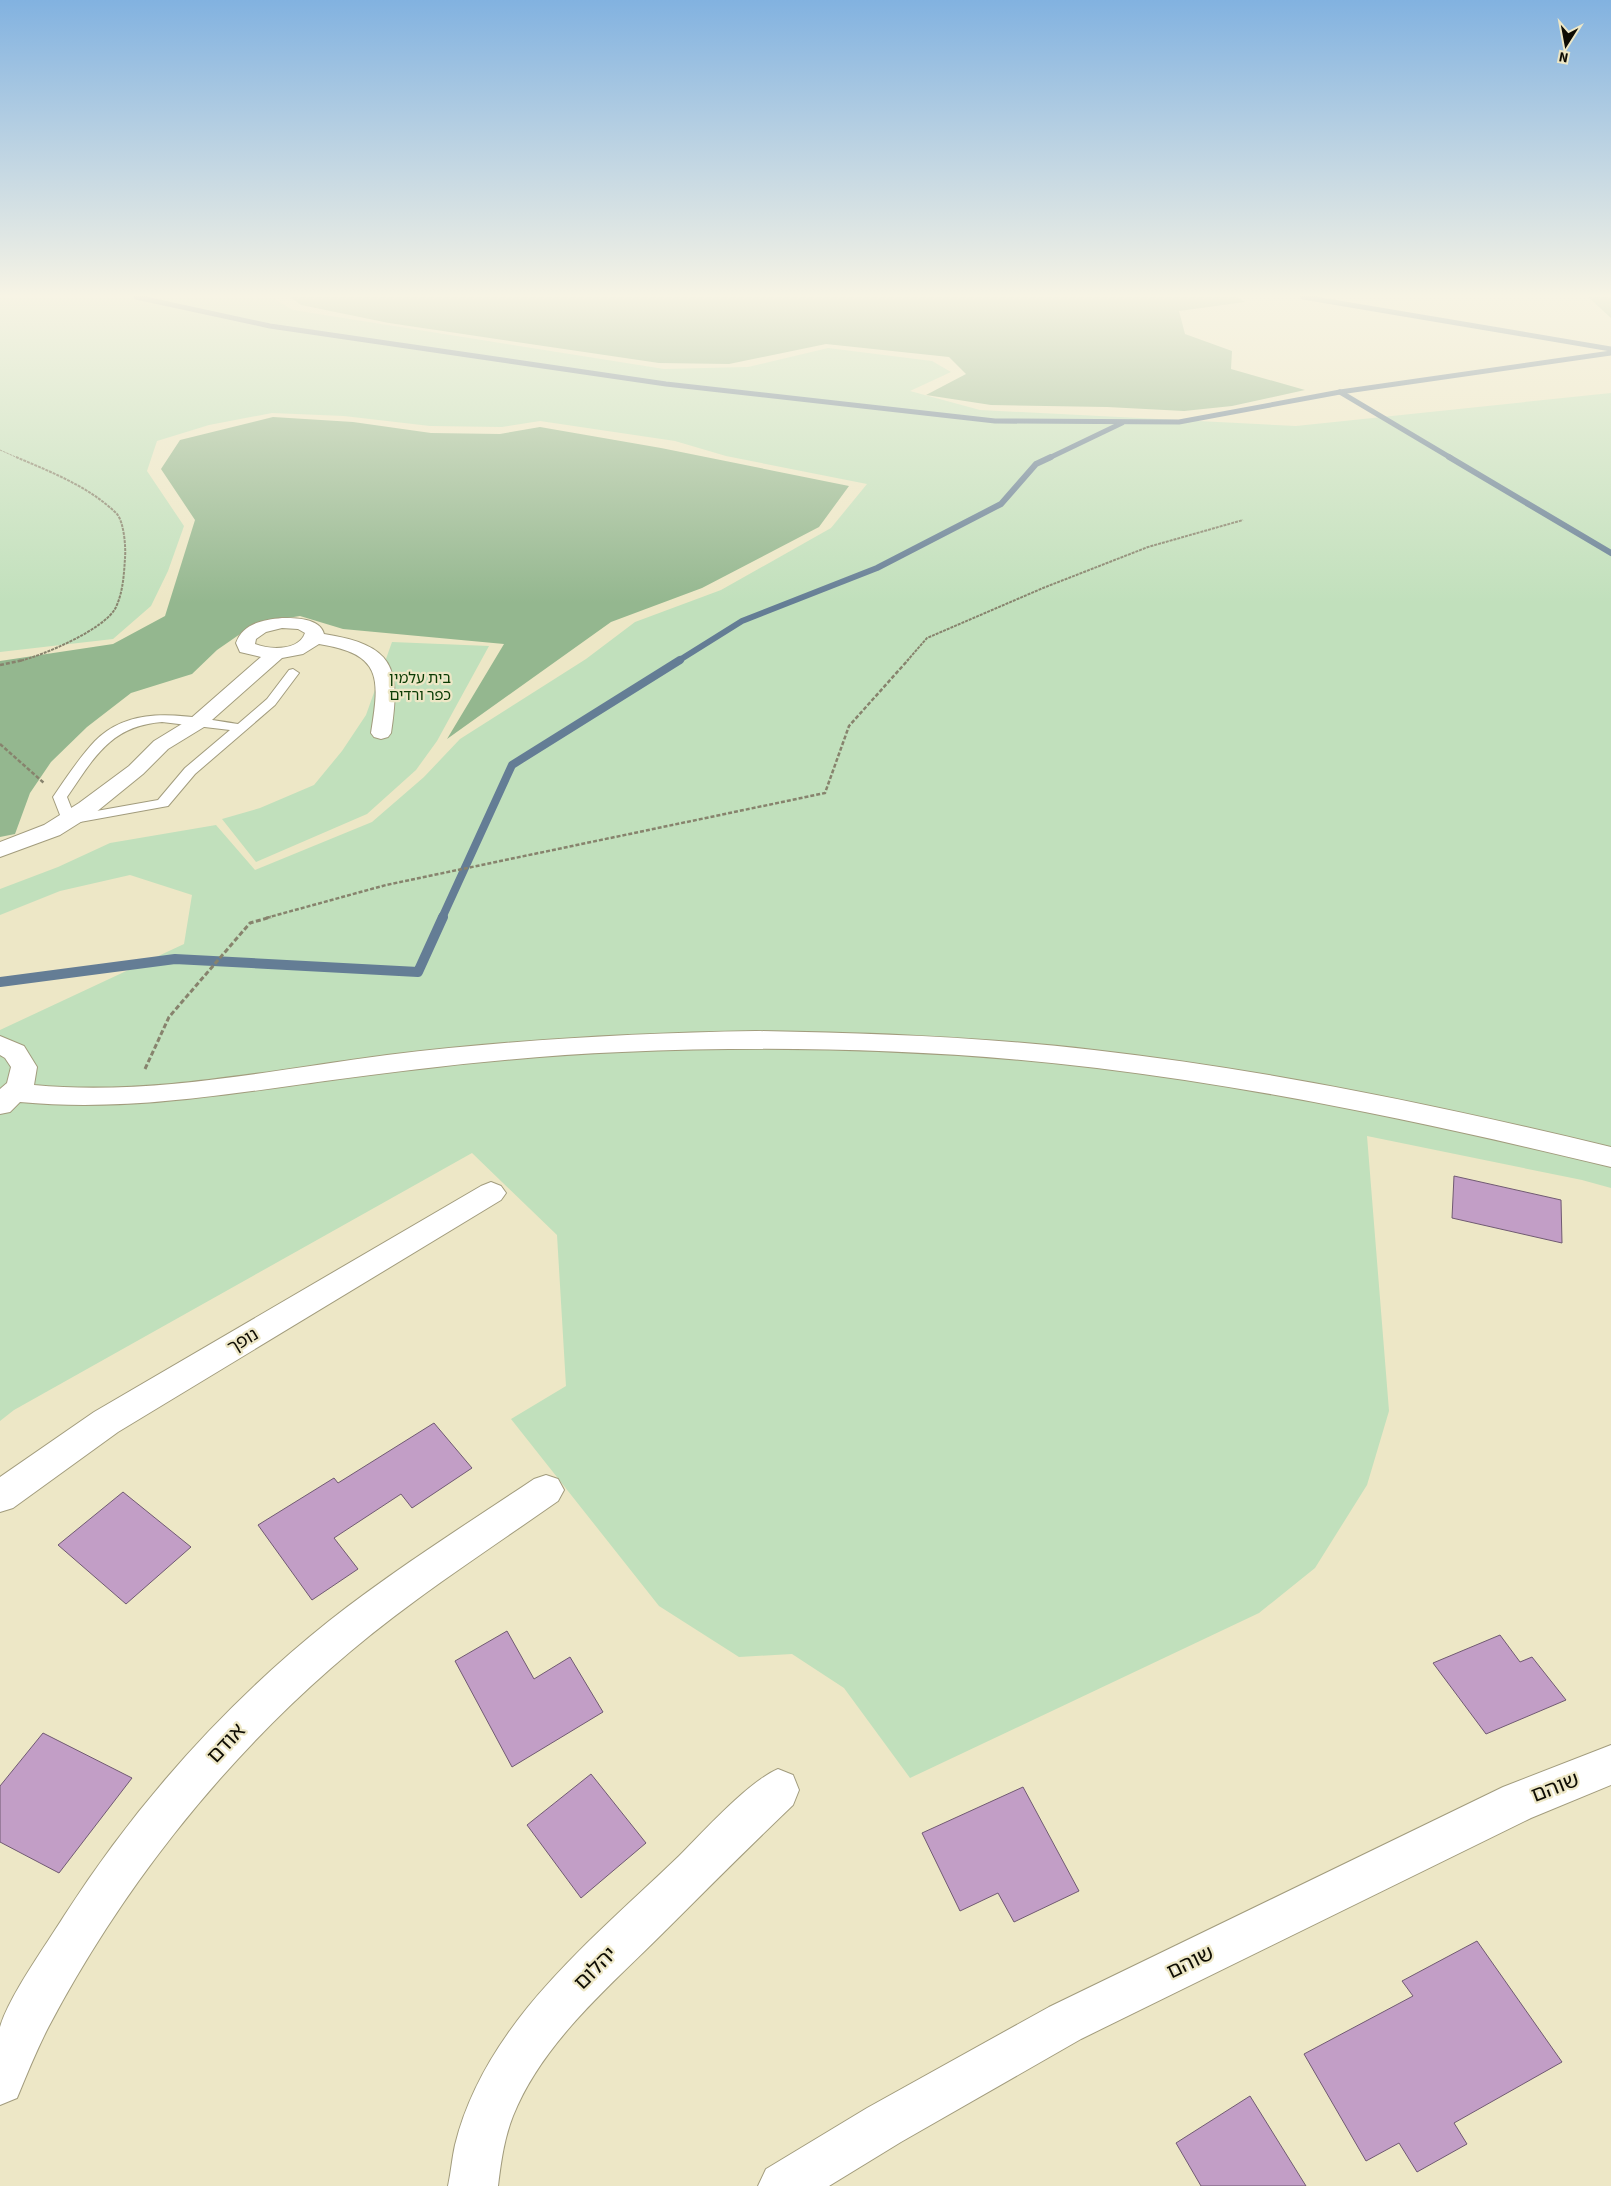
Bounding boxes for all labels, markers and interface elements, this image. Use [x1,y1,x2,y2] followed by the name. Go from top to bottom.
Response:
[1541,20,1591,70] north arrow
[1557,46,1570,67] text: N
[389,668,451,706] park label: בית עלמין כפר ורדים
[223,1322,263,1360] street label: נופך
[200,1716,252,1770] street label: אודם
[1527,1764,1583,1810] street label: שוהם
[1161,1938,1219,1986] street label: שוהם
[567,1940,623,1996] street label: יהלום

